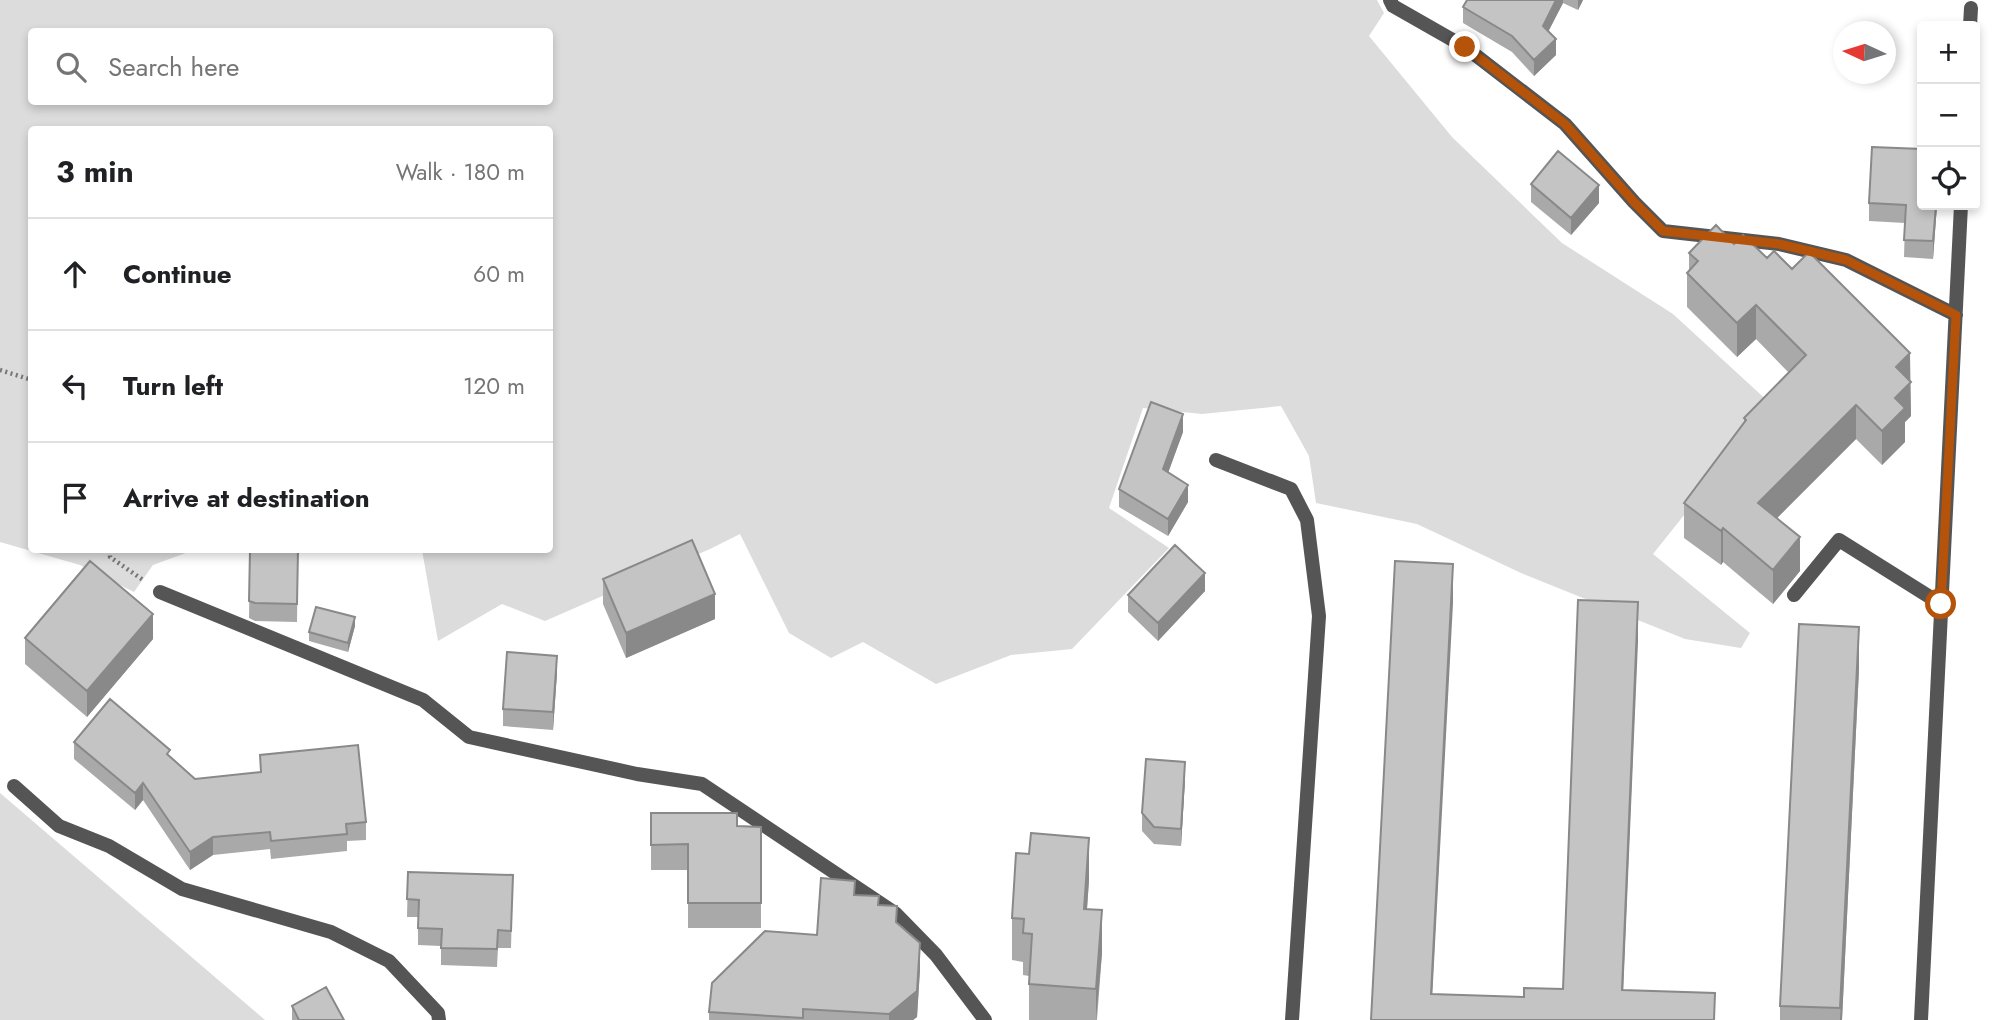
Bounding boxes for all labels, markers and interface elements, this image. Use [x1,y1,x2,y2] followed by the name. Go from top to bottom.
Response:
[1833,21,1896,84] north arrow
[1917,21,1980,210] map controls
[1917,21,1980,84] button: +
[28,28,553,105] search box
[1449,31,1480,62] route end
[52,48,90,86] icon: search
[108,48,240,86] text: Search here
[1917,84,1980,147] button: −
[1917,147,1980,210] button: locate
[56,150,134,193] text: 3 min
[396,155,525,189] text: Walk · 180 m
[56,255,94,293] icon: ahead
[123,255,232,293] text: Continue
[473,257,525,291] text: 60 m
[56,367,94,405] icon: left
[123,367,223,405] text: Turn left
[463,369,525,403] text: 120 m
[56,479,94,517] icon: arrive
[123,479,370,517] text: Arrive at destination
[1925,588,1956,619] route start

